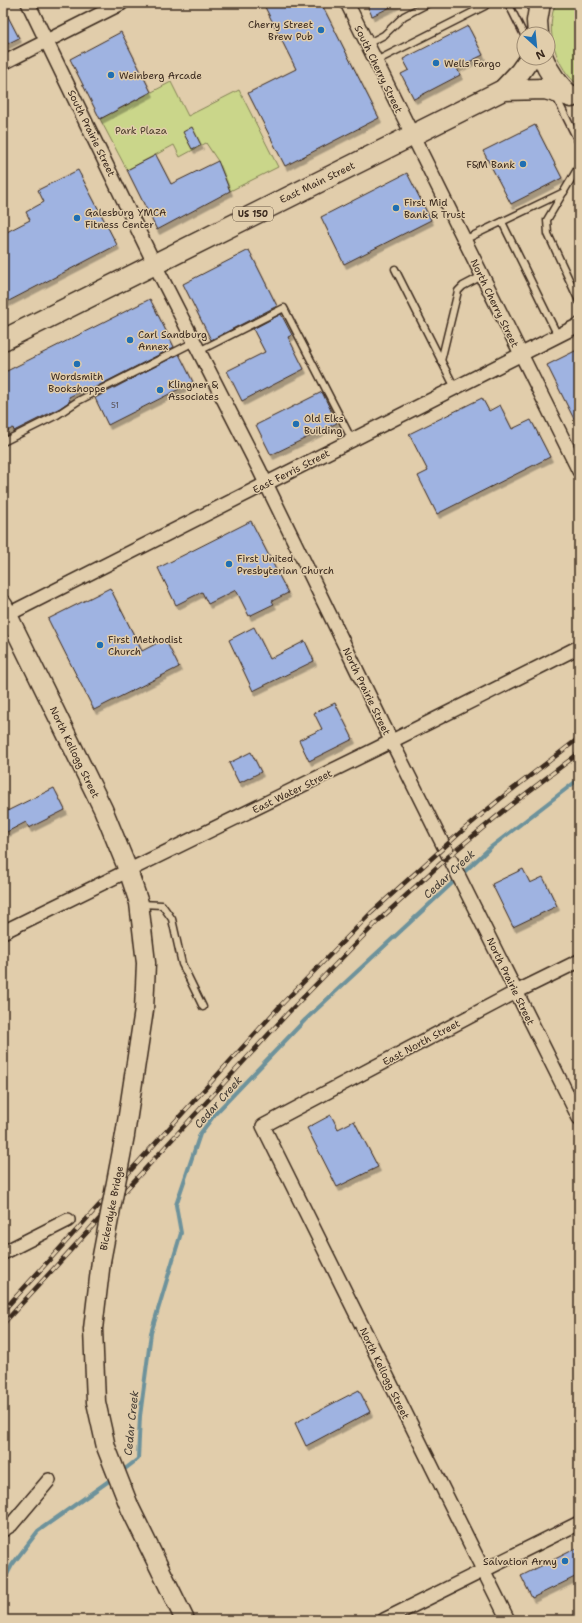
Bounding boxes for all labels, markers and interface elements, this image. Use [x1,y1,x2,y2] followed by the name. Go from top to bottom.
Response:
[248,18,313,43] place label: Cherry Street Brew Pub
[352,23,405,115] street label: South Cherry Street
[316,25,326,35] marker: Cherry Street Brew Pub
[516,26,556,66] north arrow
[533,46,548,63] text: N
[444,57,501,70] place label: Wells Fargo
[431,58,441,68] marker: Wells Fargo
[119,69,202,82] place label: Weinberg Arcade
[106,70,116,80] marker: Weinberg Arcade
[65,88,118,179] street label: South Prairie Street
[115,124,168,137] park label: Park Plaza
[466,158,515,171] place label: F&M Bank
[277,159,357,206] street label: East Main Street
[518,159,528,169] marker: F&M Bank
[404,196,465,221] place label: First Mid Bank & Trust
[391,203,401,213] marker: First Mid Bank & Trust
[85,206,166,231] place label: Galesburg YMCA Fitness Center
[233,207,273,221] road number: US 150
[72,213,82,223] marker: Galesburg YMCA Fitness Center
[467,257,522,350] street label: North Cherry Street
[138,328,207,353] place label: Carl Sandburg Annex
[125,335,135,345] marker: Carl Sandburg Annex
[72,359,82,369] marker: Wordsmith Bookshoppe
[48,370,106,395] place label: Wordsmith Bookshoppe
[168,378,219,403] place label: Klingner & Associates
[155,385,165,395] marker: Klingner & Associates
[111,400,119,411] house number: 51
[304,412,344,437] place label: Old Elks Building
[291,419,301,429] marker: Old Elks Building
[251,446,332,496] street label: East Ferris Street
[237,552,334,577] place label: First United Presbyterian Church
[224,559,234,569] marker: First United Presbyterian Church
[108,633,183,658] place label: First Methodist Church
[95,640,105,650] marker: First Methodist Church
[340,645,393,737] street label: North Prairie Street
[47,704,102,800] street label: North Kellogg Street
[250,767,334,816] street label: East Water Street
[420,846,479,902] water label: Cedar Creek
[484,935,537,1027] street label: North Prairie Street
[380,1017,462,1068] street label: East North Street
[191,1073,246,1132] water label: Cedar Creek
[97,1164,126,1252] street label: Bickerdyke Bridge
[357,1325,412,1421] street label: North Kellogg Street
[121,1389,142,1456] water label: Cedar Creek
[483,1555,557,1568] place label: Salvation Army
[560,1556,570,1566] marker: Salvation Army

